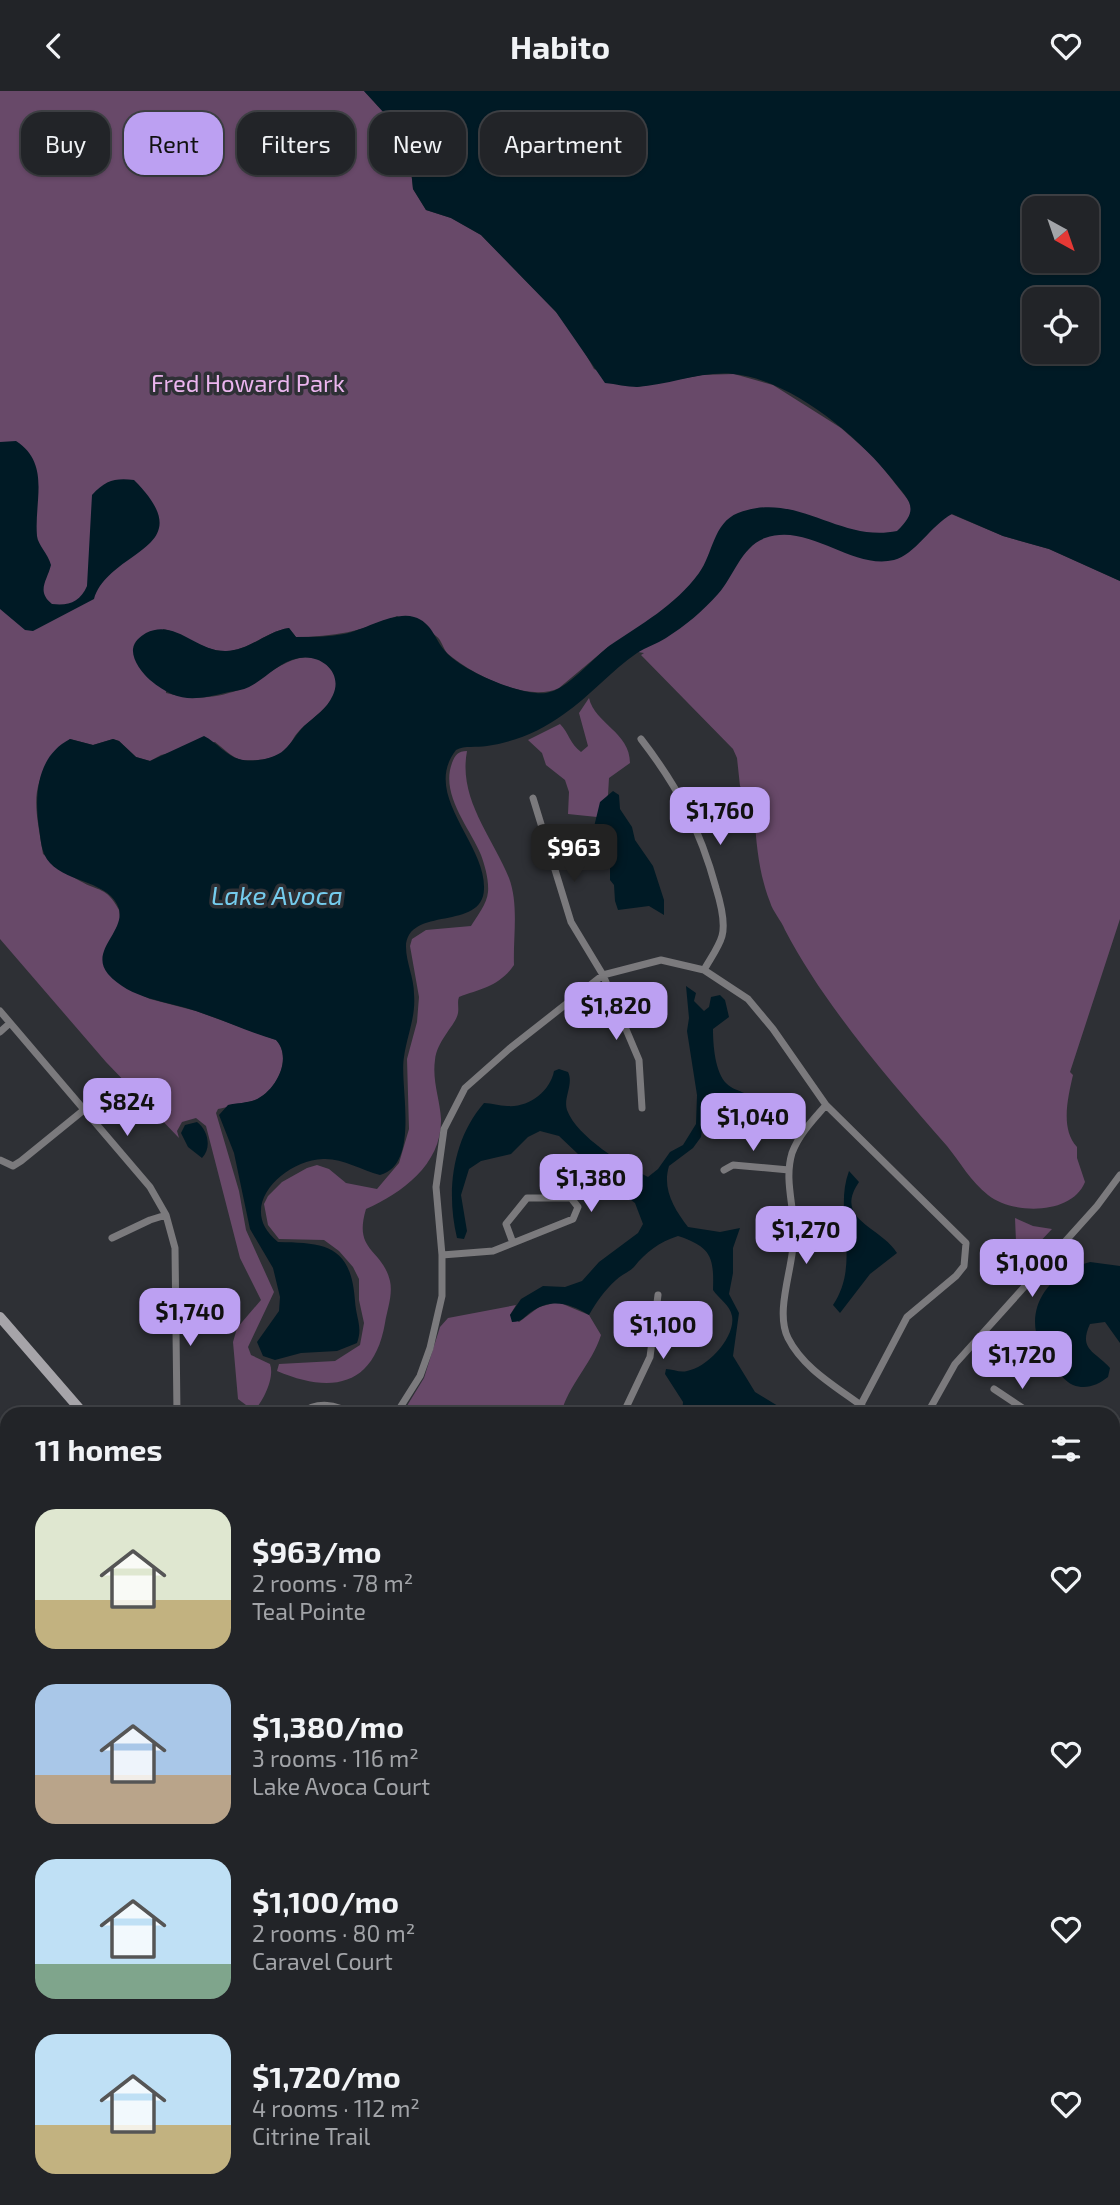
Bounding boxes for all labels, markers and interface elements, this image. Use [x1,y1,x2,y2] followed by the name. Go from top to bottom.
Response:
[35,27,73,65] icon: back
[510,27,610,65] text: Habito
[1047,27,1085,65] icon: heart
[21,112,110,175] chip: Buy
[124,112,223,175] chip: Rent
[237,112,355,175] chip: Filters
[369,112,466,175] chip: New
[480,112,646,175] chip: Apartment
[1022,196,1099,273] north arrow
[1022,196,1099,364] map controls
[1022,287,1099,364] button: locate
[151,368,345,397] park label: Fred Howard Park
[663,787,777,847] pin: $1,760
[686,796,754,824] text: $1,760
[533,825,615,884] pin: $963
[547,833,601,861] text: $963
[211,879,343,910] water label: Lake Avoca
[559,983,673,1042] pin: $1,820
[580,991,652,1019] text: $1,820
[86,1079,168,1138] pin: $824
[99,1087,155,1115] text: $824
[696,1093,810,1153] pin: $1,040
[717,1102,789,1130] text: $1,040
[534,1155,648,1214] pin: $1,380
[556,1163,626,1191] text: $1,380
[749,1207,863,1266] pin: $1,270
[772,1215,840,1243] text: $1,270
[975,1239,1089,1299] pin: $1,000
[996,1248,1068,1276] text: $1,000
[133,1289,247,1348] pin: $1,740
[155,1297,225,1325] text: $1,740
[606,1301,720,1361] pin: $1,100
[630,1310,696,1338] text: $1,100
[965,1331,1079,1391] pin: $1,720
[988,1340,1056,1368] text: $1,720
[1047,1430,1085,1468] icon: filters
[35,1431,162,1467] text: 11 homes
[252,1533,382,1569] text: $963/mo
[91,1537,175,1621] icon: home
[1047,1560,1085,1598] icon: heart
[252,1569,413,1597] text: 2 rooms · 78 m²
[252,1597,366,1625] text: Teal Pointe
[252,1708,404,1744] text: $1,380/mo
[91,1712,175,1796] icon: home
[1047,1735,1085,1773] icon: heart
[252,1744,419,1772] text: 3 rooms · 116 m²
[252,1772,430,1800] text: Lake Avoca Court
[252,1883,399,1919] text: $1,100/mo
[91,1887,175,1971] icon: home
[1047,1910,1085,1948] icon: heart
[252,1919,415,1947] text: 2 rooms · 80 m²
[252,1947,393,1975] text: Caravel Court
[252,2058,401,2094] text: $1,720/mo
[91,2062,175,2146] icon: home
[1047,2085,1085,2123] icon: heart
[252,2094,420,2122] text: 4 rooms · 112 m²
[252,2122,370,2150] text: Citrine Trail

